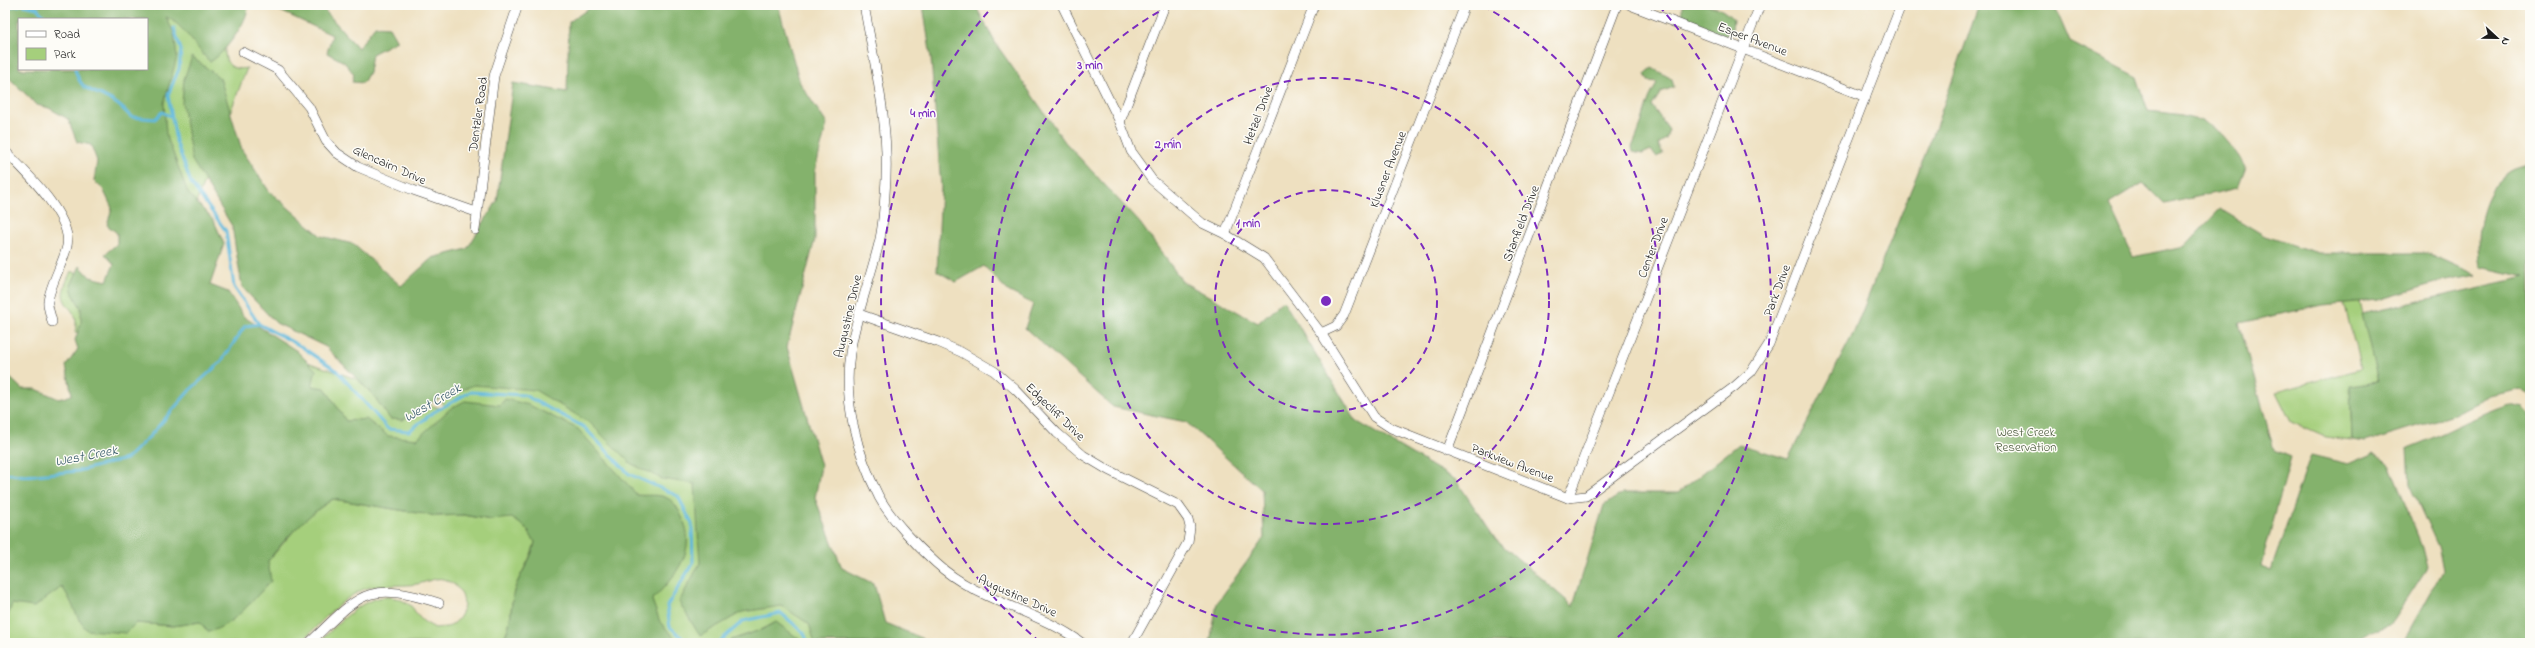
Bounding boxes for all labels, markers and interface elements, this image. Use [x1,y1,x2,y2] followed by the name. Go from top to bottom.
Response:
[1715,17,1790,62] street label: Esper Avenue
[18,18,148,70] legend
[2477,18,2517,58] north arrow
[54,26,80,44] text: Road
[2497,35,2514,48] text: N
[54,46,76,64] text: Park
[1076,57,1103,75] text: 3 min
[464,75,493,154] street label: Dentzler Road
[1238,83,1278,148] street label: Hetzel Drive
[909,105,936,123] text: 4 min
[1365,128,1412,211] street label: Klusner Avenue
[1154,136,1181,154] text: 2 min
[350,141,429,190] street label: Glencairn Drive
[1498,183,1545,264] street label: Stanfield Drive
[1633,214,1674,281] street label: Center Drive
[1236,215,1260,233] text: 1 min
[1759,262,1796,319] street label: Park Drive
[830,273,868,360] street label: Augustine Drive
[1319,294,1333,308] centre of rings
[400,378,466,428] water label: West Creek
[1020,379,1089,446] street label: Edgecliff Drive
[1995,423,2057,457] park label: West Creek Reservation
[1468,439,1557,488] street label: Parkview Avenue
[53,440,120,473] water label: West Creek
[974,570,1060,623] street label: Augustine Drive

